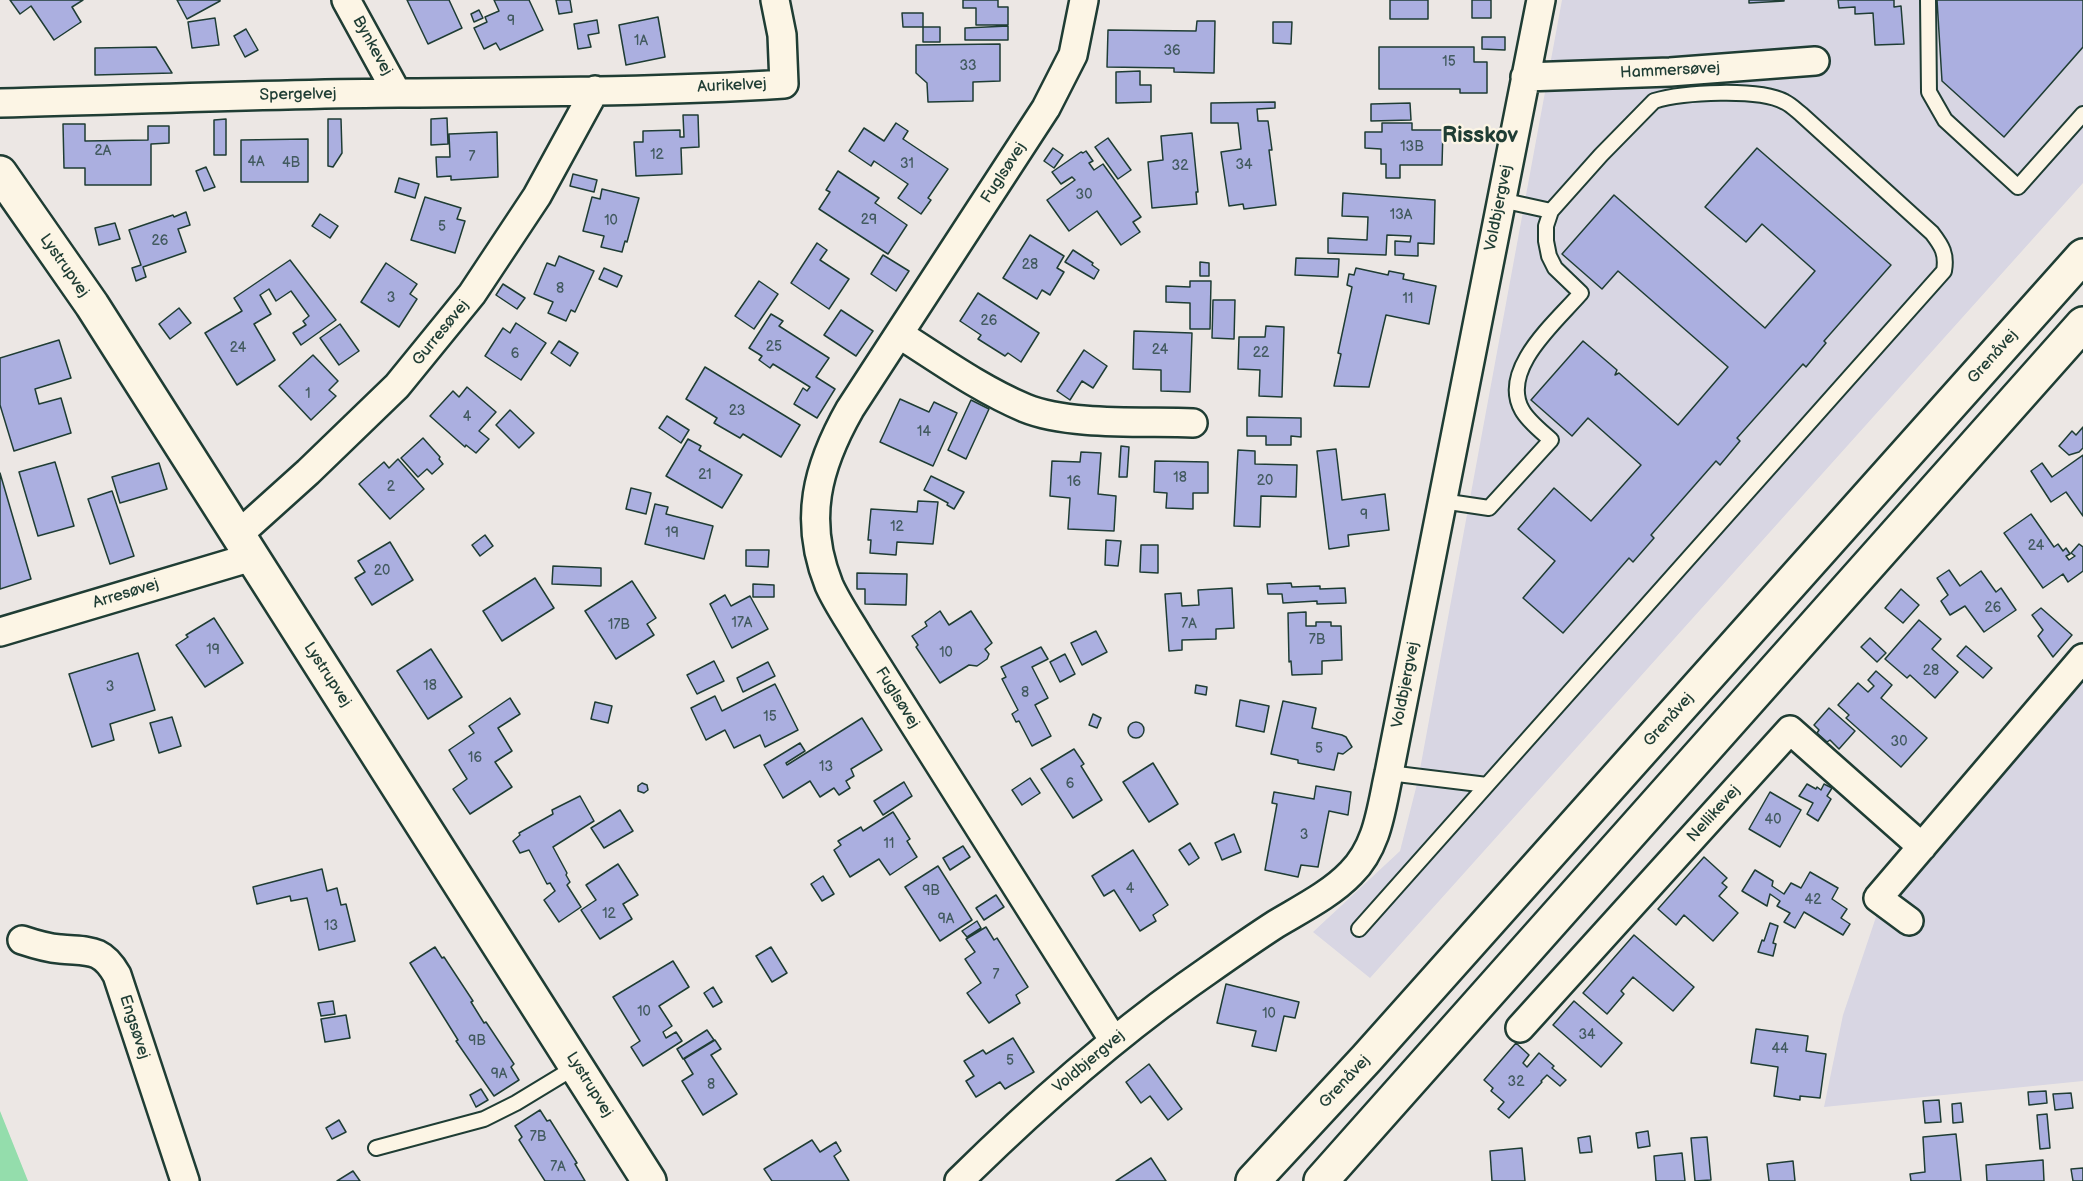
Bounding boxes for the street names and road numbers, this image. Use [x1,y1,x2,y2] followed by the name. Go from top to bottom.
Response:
[348,13,396,79] street label: Bynkevej
[1620,59,1720,83] street label: Hammersøvej
[697,75,767,97] street label: Aurikelvej
[259,85,337,105] street label: Spergelvej
[977,139,1031,207] street label: Fuglsøvej
[1481,163,1517,253] street label: Voldbjergvej
[35,231,93,301] street label: Lystrupvej
[409,296,473,370] street label: Gurresøvej
[1964,326,2022,388] street label: Grenåvej
[91,575,161,613] street label: Arresøvej
[299,639,355,711] street label: Lystrupvej
[1388,640,1424,730] street label: Voldbjergvej
[871,664,923,732] street label: Fuglsøvej
[1640,689,1698,751] street label: Grenåvej
[1683,782,1745,846] street label: Nellikevej
[115,992,153,1062] street label: Engsøvej
[1049,1026,1129,1098] street label: Voldbjergvej
[561,1049,617,1121] street label: Lystrupvej
[1316,1051,1374,1113] street label: Grenåvej

